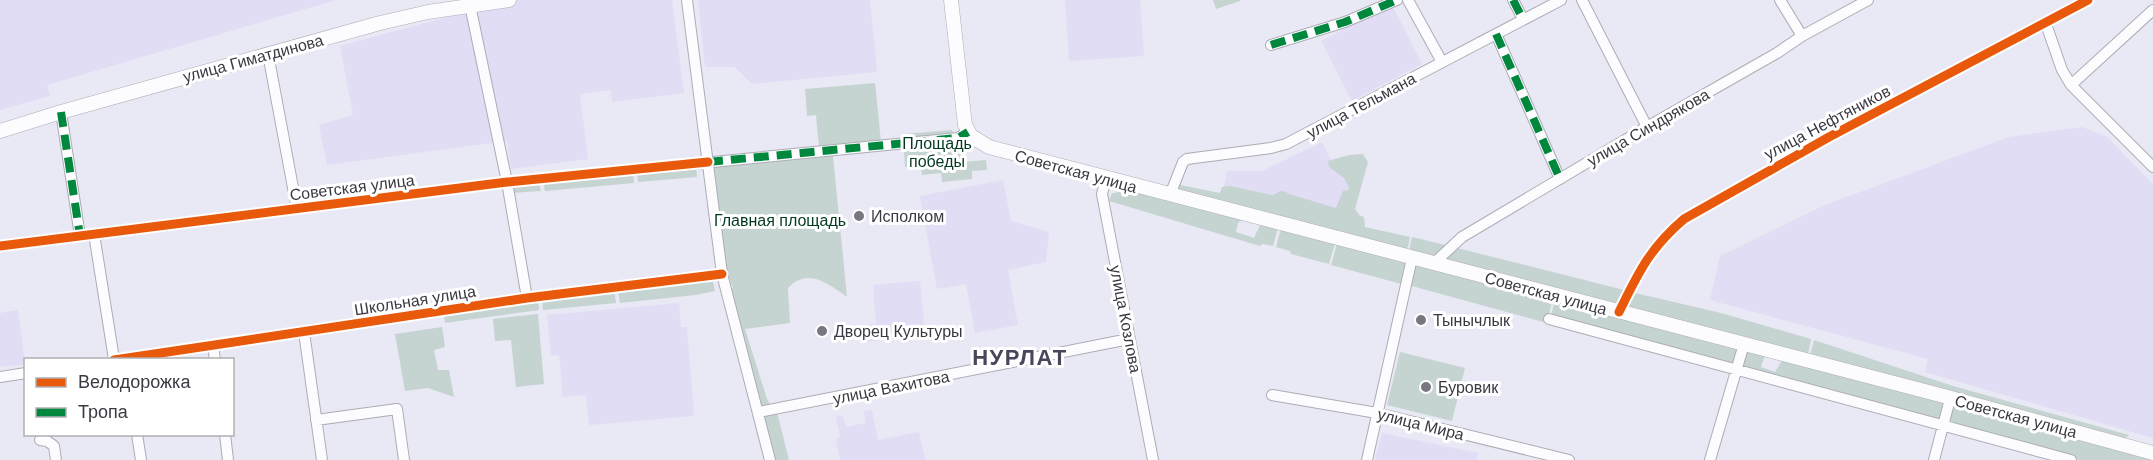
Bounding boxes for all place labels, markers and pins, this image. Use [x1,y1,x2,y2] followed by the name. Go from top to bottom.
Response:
[871,208,944,225] place label: Исполком
[852,209,866,223] marker: Исполком
[1433,312,1511,329] place label: Тынычлык
[1414,313,1428,327] marker: Тынычлык
[834,323,963,340] place label: Дворец Культуры
[815,324,829,338] marker: Дворец Культуры
[1438,379,1499,396] place label: Буровик
[1419,380,1433,394] marker: Буровик

